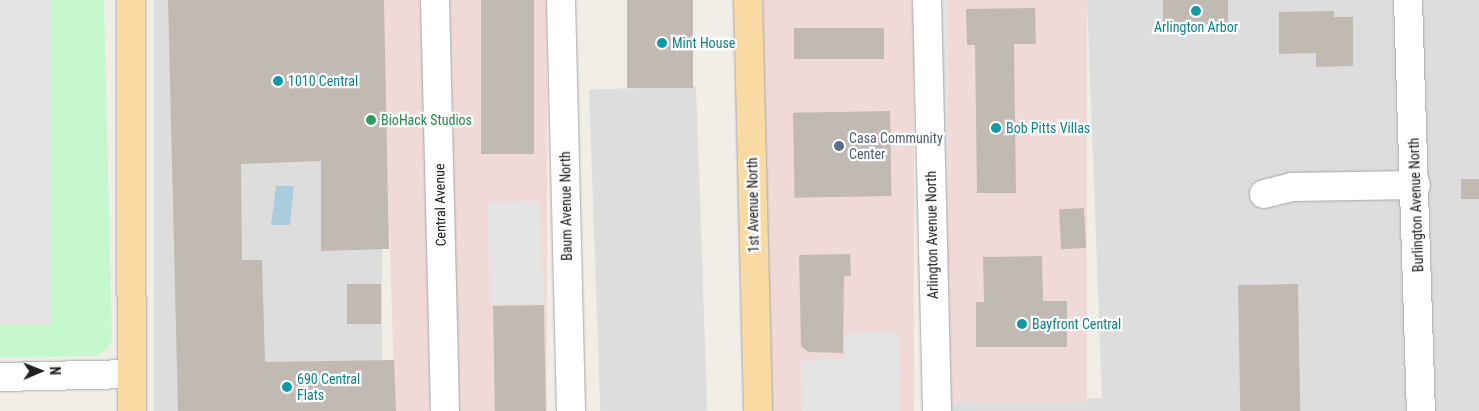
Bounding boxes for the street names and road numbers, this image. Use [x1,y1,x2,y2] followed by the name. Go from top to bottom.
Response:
[1405,137,1427,273] street label: Burlington Avenue North
[557,151,575,261] street label: Baum Avenue North
[744,157,762,253] street label: 1st Avenue North
[431,163,449,247] street label: Central Avenue
[922,171,942,299] street label: Arlington Avenue North

